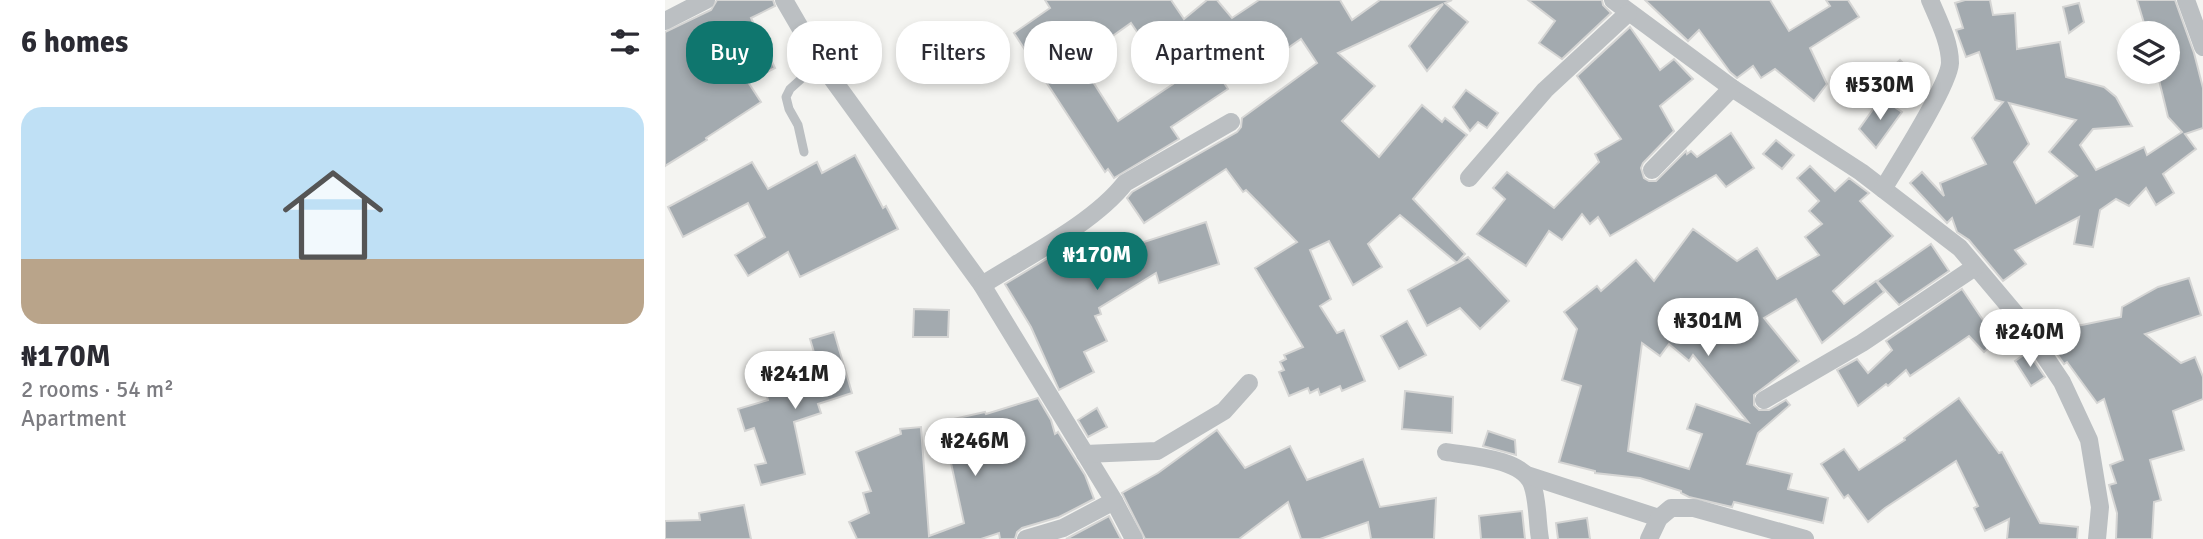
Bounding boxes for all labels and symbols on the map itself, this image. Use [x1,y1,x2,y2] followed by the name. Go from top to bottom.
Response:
[1831,62,1929,122] pin: ₦530M
[1048,232,1146,292] pin: ₦170M
[1659,298,1757,358] pin: ₦301M
[1981,310,2079,369] pin: ₦240M
[746,352,844,411] pin: ₦241M
[926,419,1024,478] pin: ₦246M

